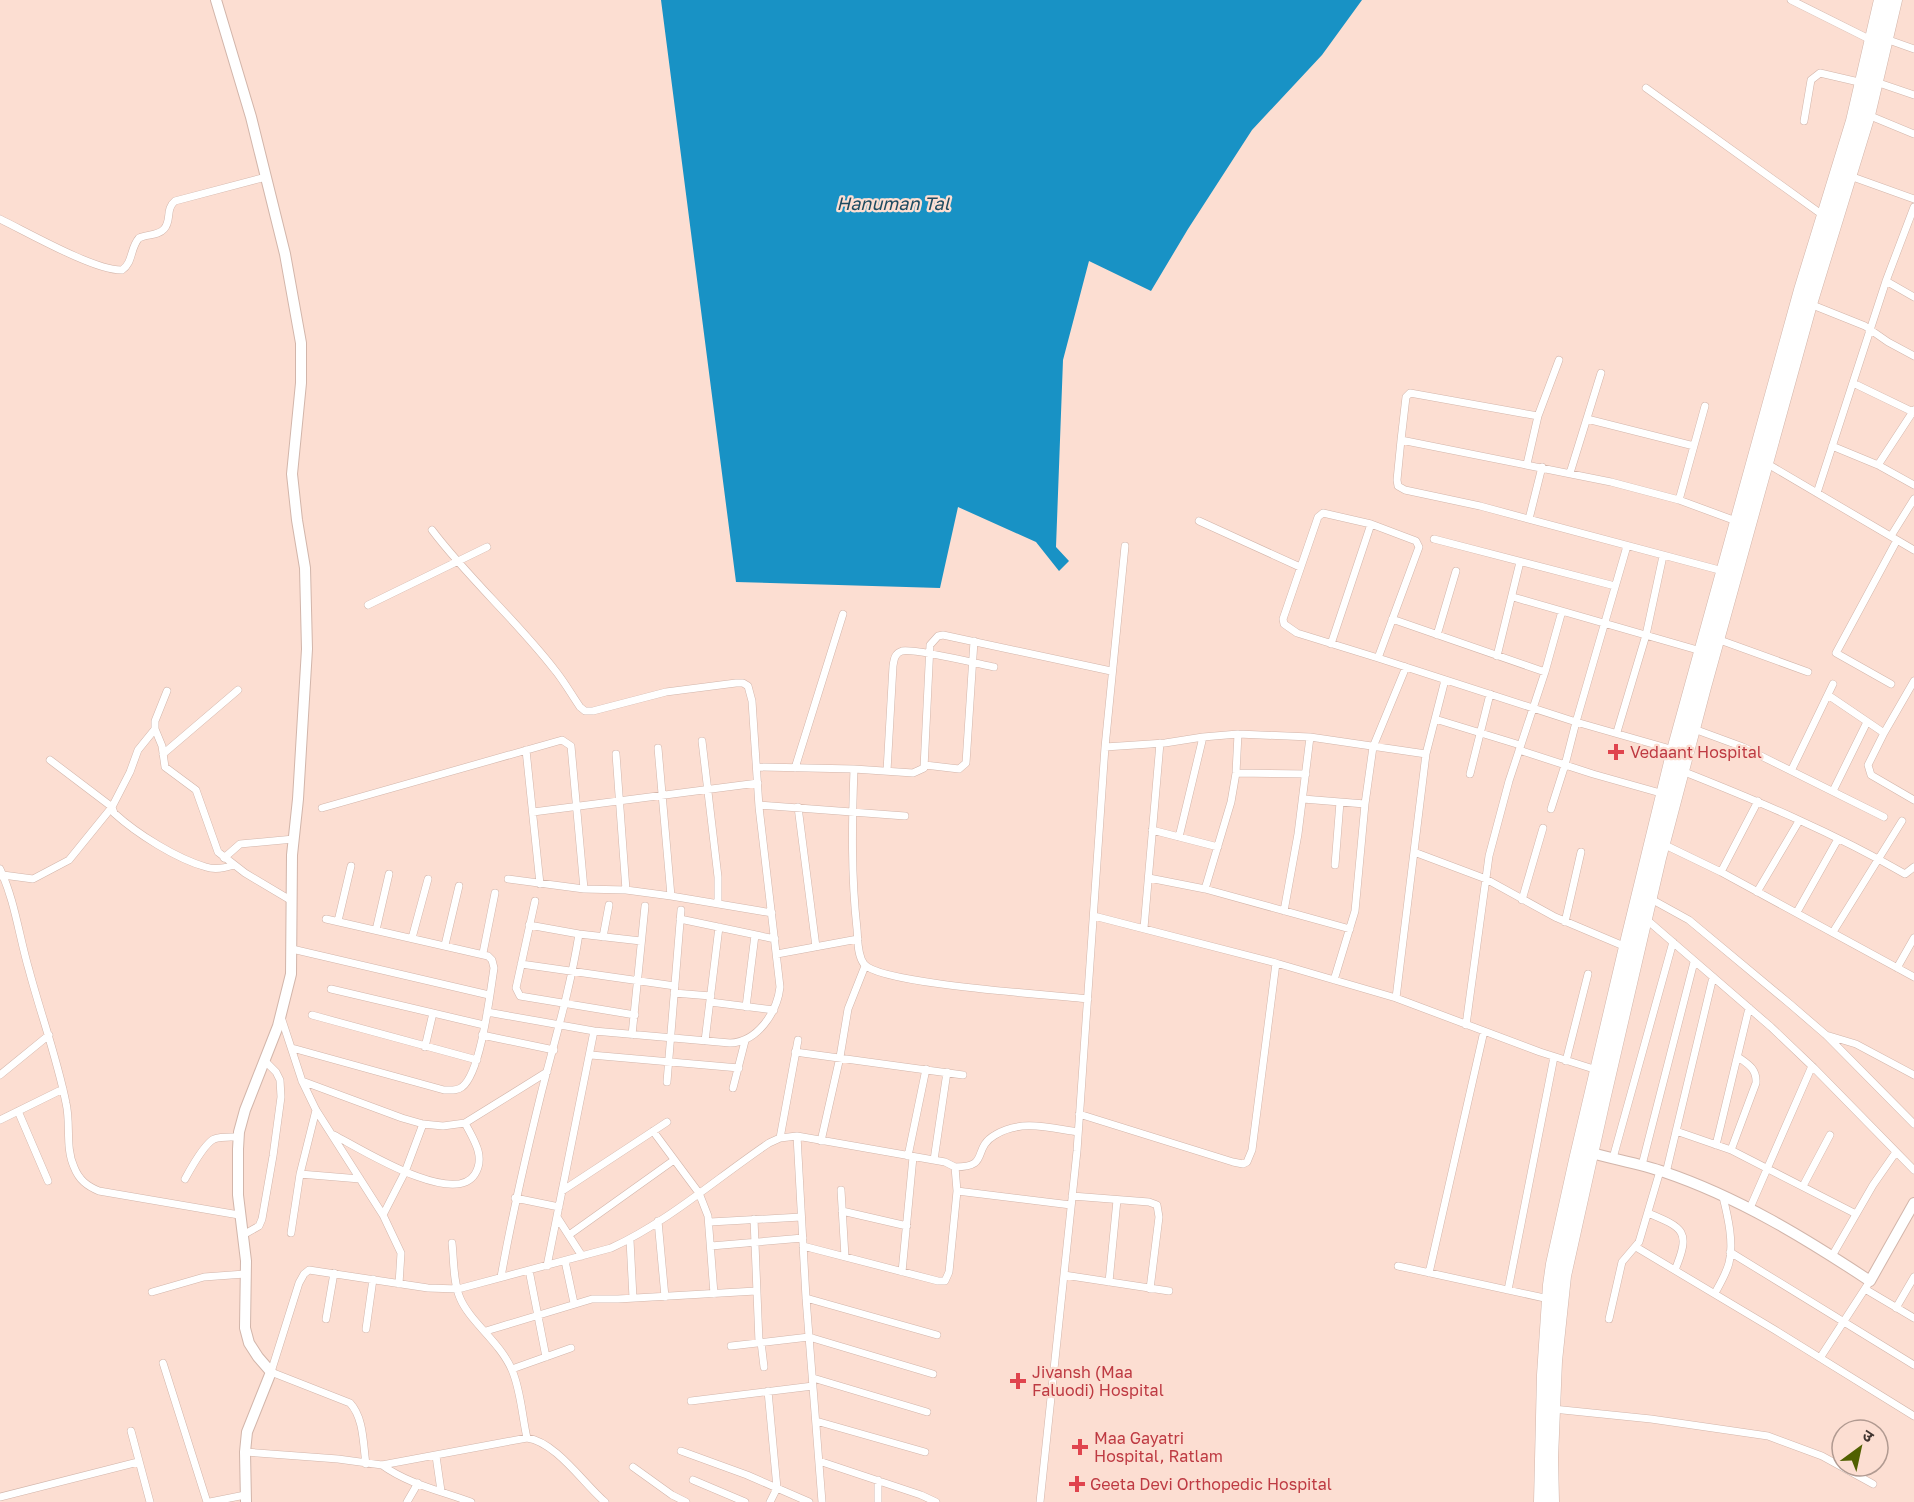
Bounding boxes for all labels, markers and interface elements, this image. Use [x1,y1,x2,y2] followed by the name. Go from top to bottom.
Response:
[837,192,951,214] water label: Hanuman Tal
[1630,742,1762,762] place label: Vedaant Hospital
[1607,743,1625,761] marker: Vedaant Hospital
[1032,1362,1164,1400] place label: Jivansh (Maa Faluodi) Hospital
[1009,1372,1027,1390] marker: Jivansh (Maa Faluodi) Hospital
[1830,1418,1890,1478] north arrow
[1859,1424,1878,1447] text: उ
[1094,1428,1223,1466] place label: Maa Gayatri Hospital, Ratlam
[1071,1438,1089,1456] marker: Maa Gayatri Hospital, Ratlam
[1090,1474,1332,1494] place label: Geeta Devi Orthopedic Hospital
[1068,1475,1086,1493] marker: Geeta Devi Orthopedic Hospital

